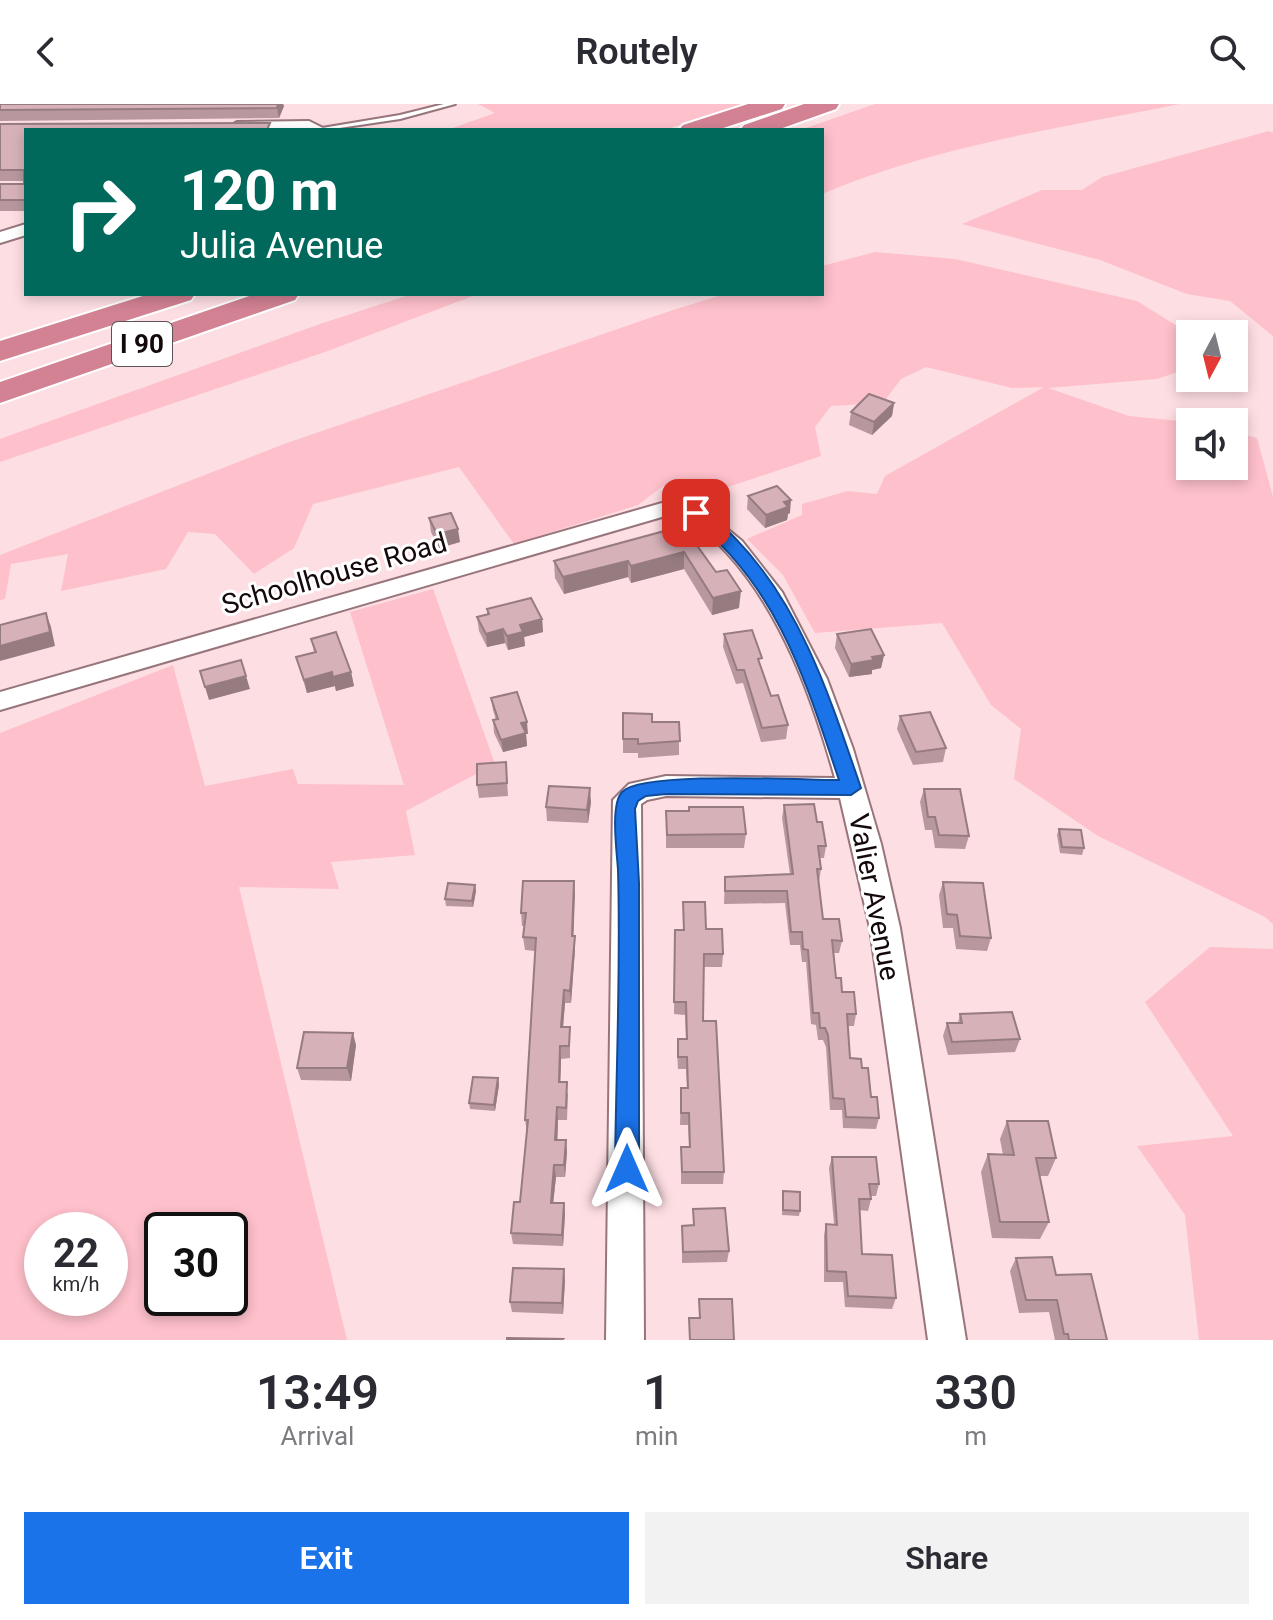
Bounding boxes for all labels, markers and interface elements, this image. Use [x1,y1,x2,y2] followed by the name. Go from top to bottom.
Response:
[24,30,68,74] icon: back
[1205,30,1249,74] icon: search
[575,31,698,73] text: Routely
[180,158,339,224] text: 120 m
[48,160,152,264] icon: right
[180,225,383,267] text: Julia Avenue
[1176,320,1248,392] north arrow
[1176,320,1248,480] map controls
[112,322,172,366] road number: I 90
[1176,408,1248,480] button: sound
[662,479,730,547] pin
[674,491,718,535] icon: arrive
[218,526,451,621] street label: Schoolhouse Road
[842,811,907,983] street label: Valier Avenue
[585,1127,669,1211] position arrow
[144,1212,248,1316] speed limit sign: 30
[53,1230,99,1277] text: 22
[53,1272,99,1296] text: km/h
[256,1364,379,1421] text: 13:49
[643,1364,670,1421] text: 1
[935,1364,1017,1421] text: 330
[281,1421,354,1451] text: Arrival
[635,1421,678,1451] text: min
[964,1421,987,1451] text: m
[24,1512,629,1604] button: Exit
[645,1512,1249,1604] button: Share

